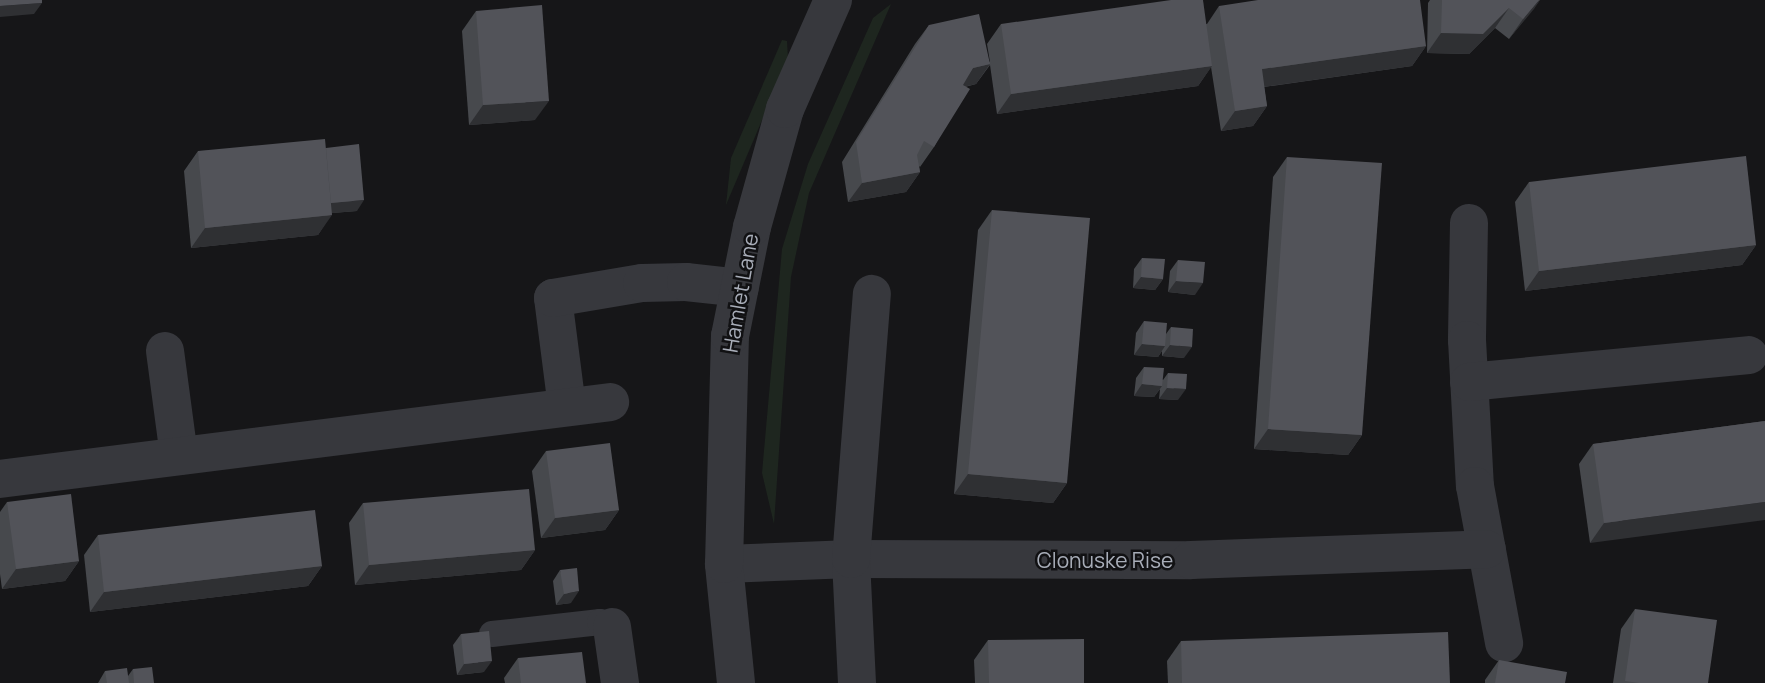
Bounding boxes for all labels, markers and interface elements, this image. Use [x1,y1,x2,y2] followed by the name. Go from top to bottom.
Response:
[717,231,763,355] street label: Hamlet Lane
[1037,547,1173,573] street label: Clonuske Rise

